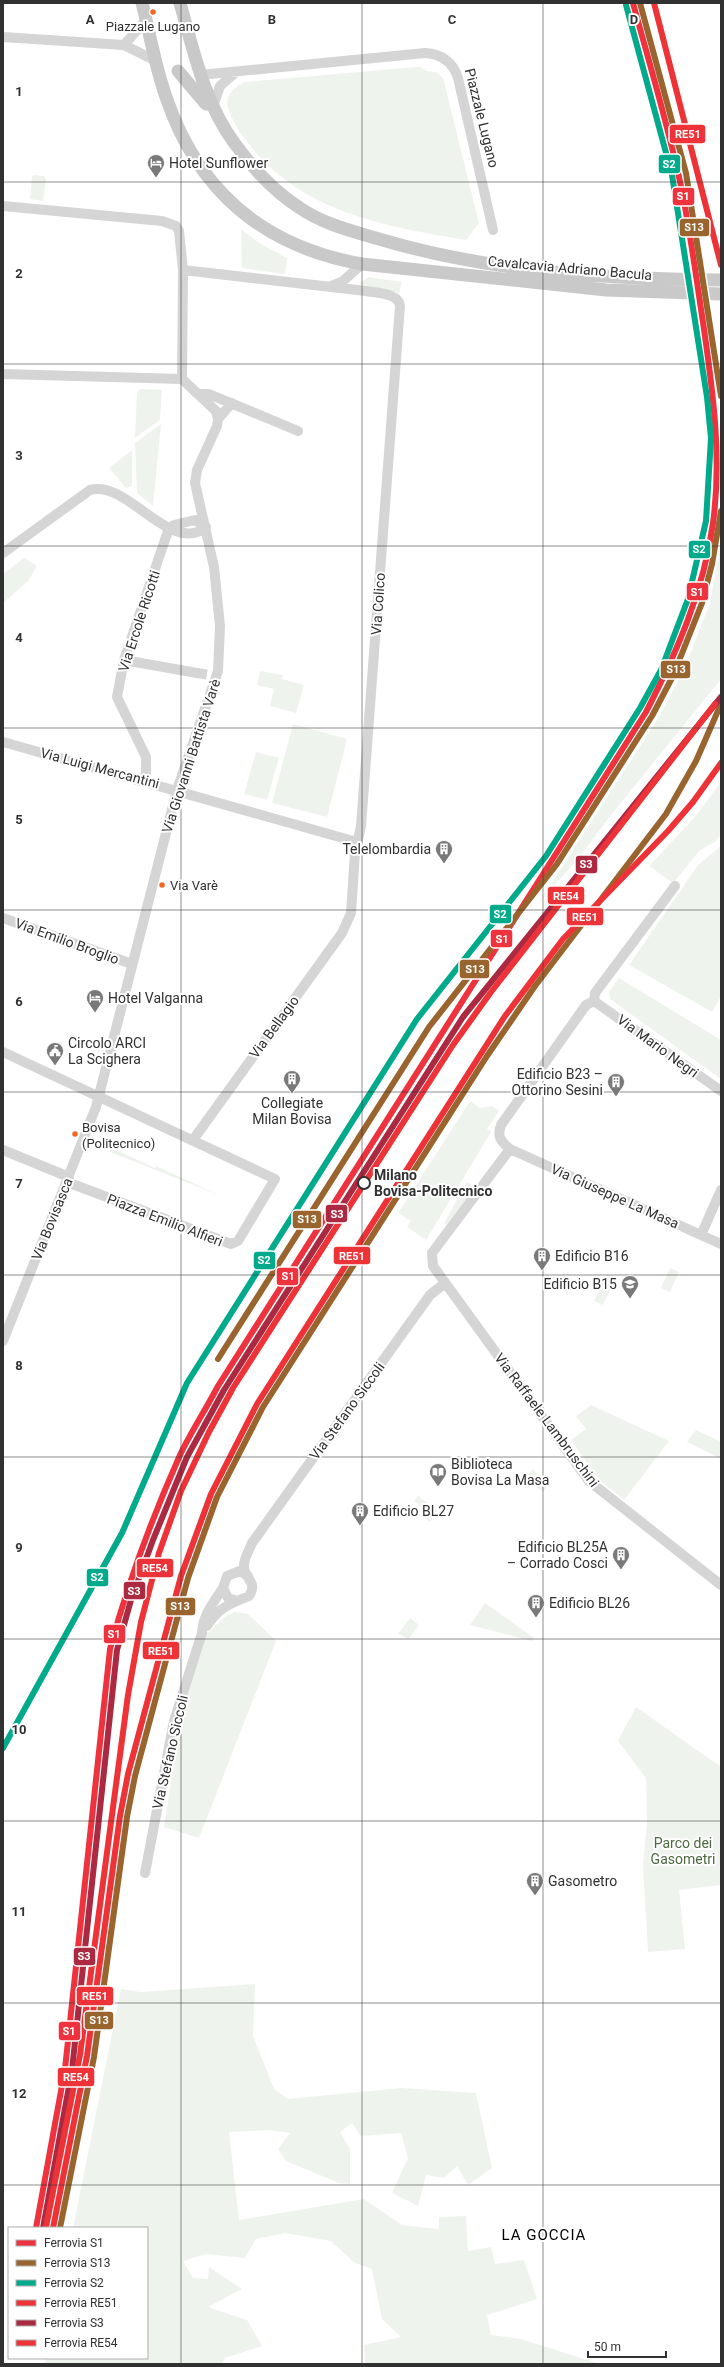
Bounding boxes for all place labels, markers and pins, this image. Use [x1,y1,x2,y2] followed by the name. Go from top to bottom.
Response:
[148,7,158,17] marker: Piazzale Lugano
[106,19,200,34] place label: Piazzale Lugano
[146,153,166,178] hotel icon: Hotel Sunflower
[169,155,268,171] place label: Hotel Sunflower
[434,839,454,864] building icon: Telelombardia
[342,841,431,857] place label: Telelombardia
[170,878,218,893] place label: Via Varè
[157,880,167,890] marker: Via Varè
[85,988,105,1013] hotel icon: Hotel Valganna
[108,990,203,1006] place label: Hotel Valganna
[68,1035,146,1067] place label: Circolo ARCI La Scighera
[45,1041,65,1066] public building icon: Circolo ARCI La Scighera
[512,1066,603,1098] place label: Edificio B23 – Ottorino Sesini
[282,1069,302,1094] building icon: Collegiate Milan Bovisa
[606,1072,626,1097] building icon: Edificio B23 – Ottorino Sesini
[252,1095,332,1127] place label: Collegiate Milan Bovisa
[82,1120,155,1151] place label: Bovisa (Politecnico)
[70,1129,80,1139] marker: Bovisa (Politecnico)
[374,1167,492,1199] place label: Milano Bovisa-Politecnico
[357,1176,371,1190] marker: Milano Bovisa-Politecnico
[532,1246,552,1271] building icon: Edificio B16
[555,1248,629,1264] place label: Edificio B16
[620,1274,640,1299] school or university icon: Edificio B15
[543,1276,617,1292] place label: Edificio B15
[451,1456,549,1488] place label: Biblioteca Bovisa La Masa
[428,1462,448,1487] library icon: Biblioteca Bovisa La Masa
[350,1501,370,1526] building icon: Edificio BL27
[373,1503,454,1519] place label: Edificio BL27
[507,1539,608,1571] place label: Edificio BL25A – Corrado Cosci
[611,1545,631,1570] building icon: Edificio BL25A – Corrado Cosci
[526,1593,546,1618] building icon: Edificio BL26
[549,1595,630,1611] place label: Edificio BL26
[525,1871,545,1896] building icon: Gasometro
[548,1873,617,1889] place label: Gasometro

